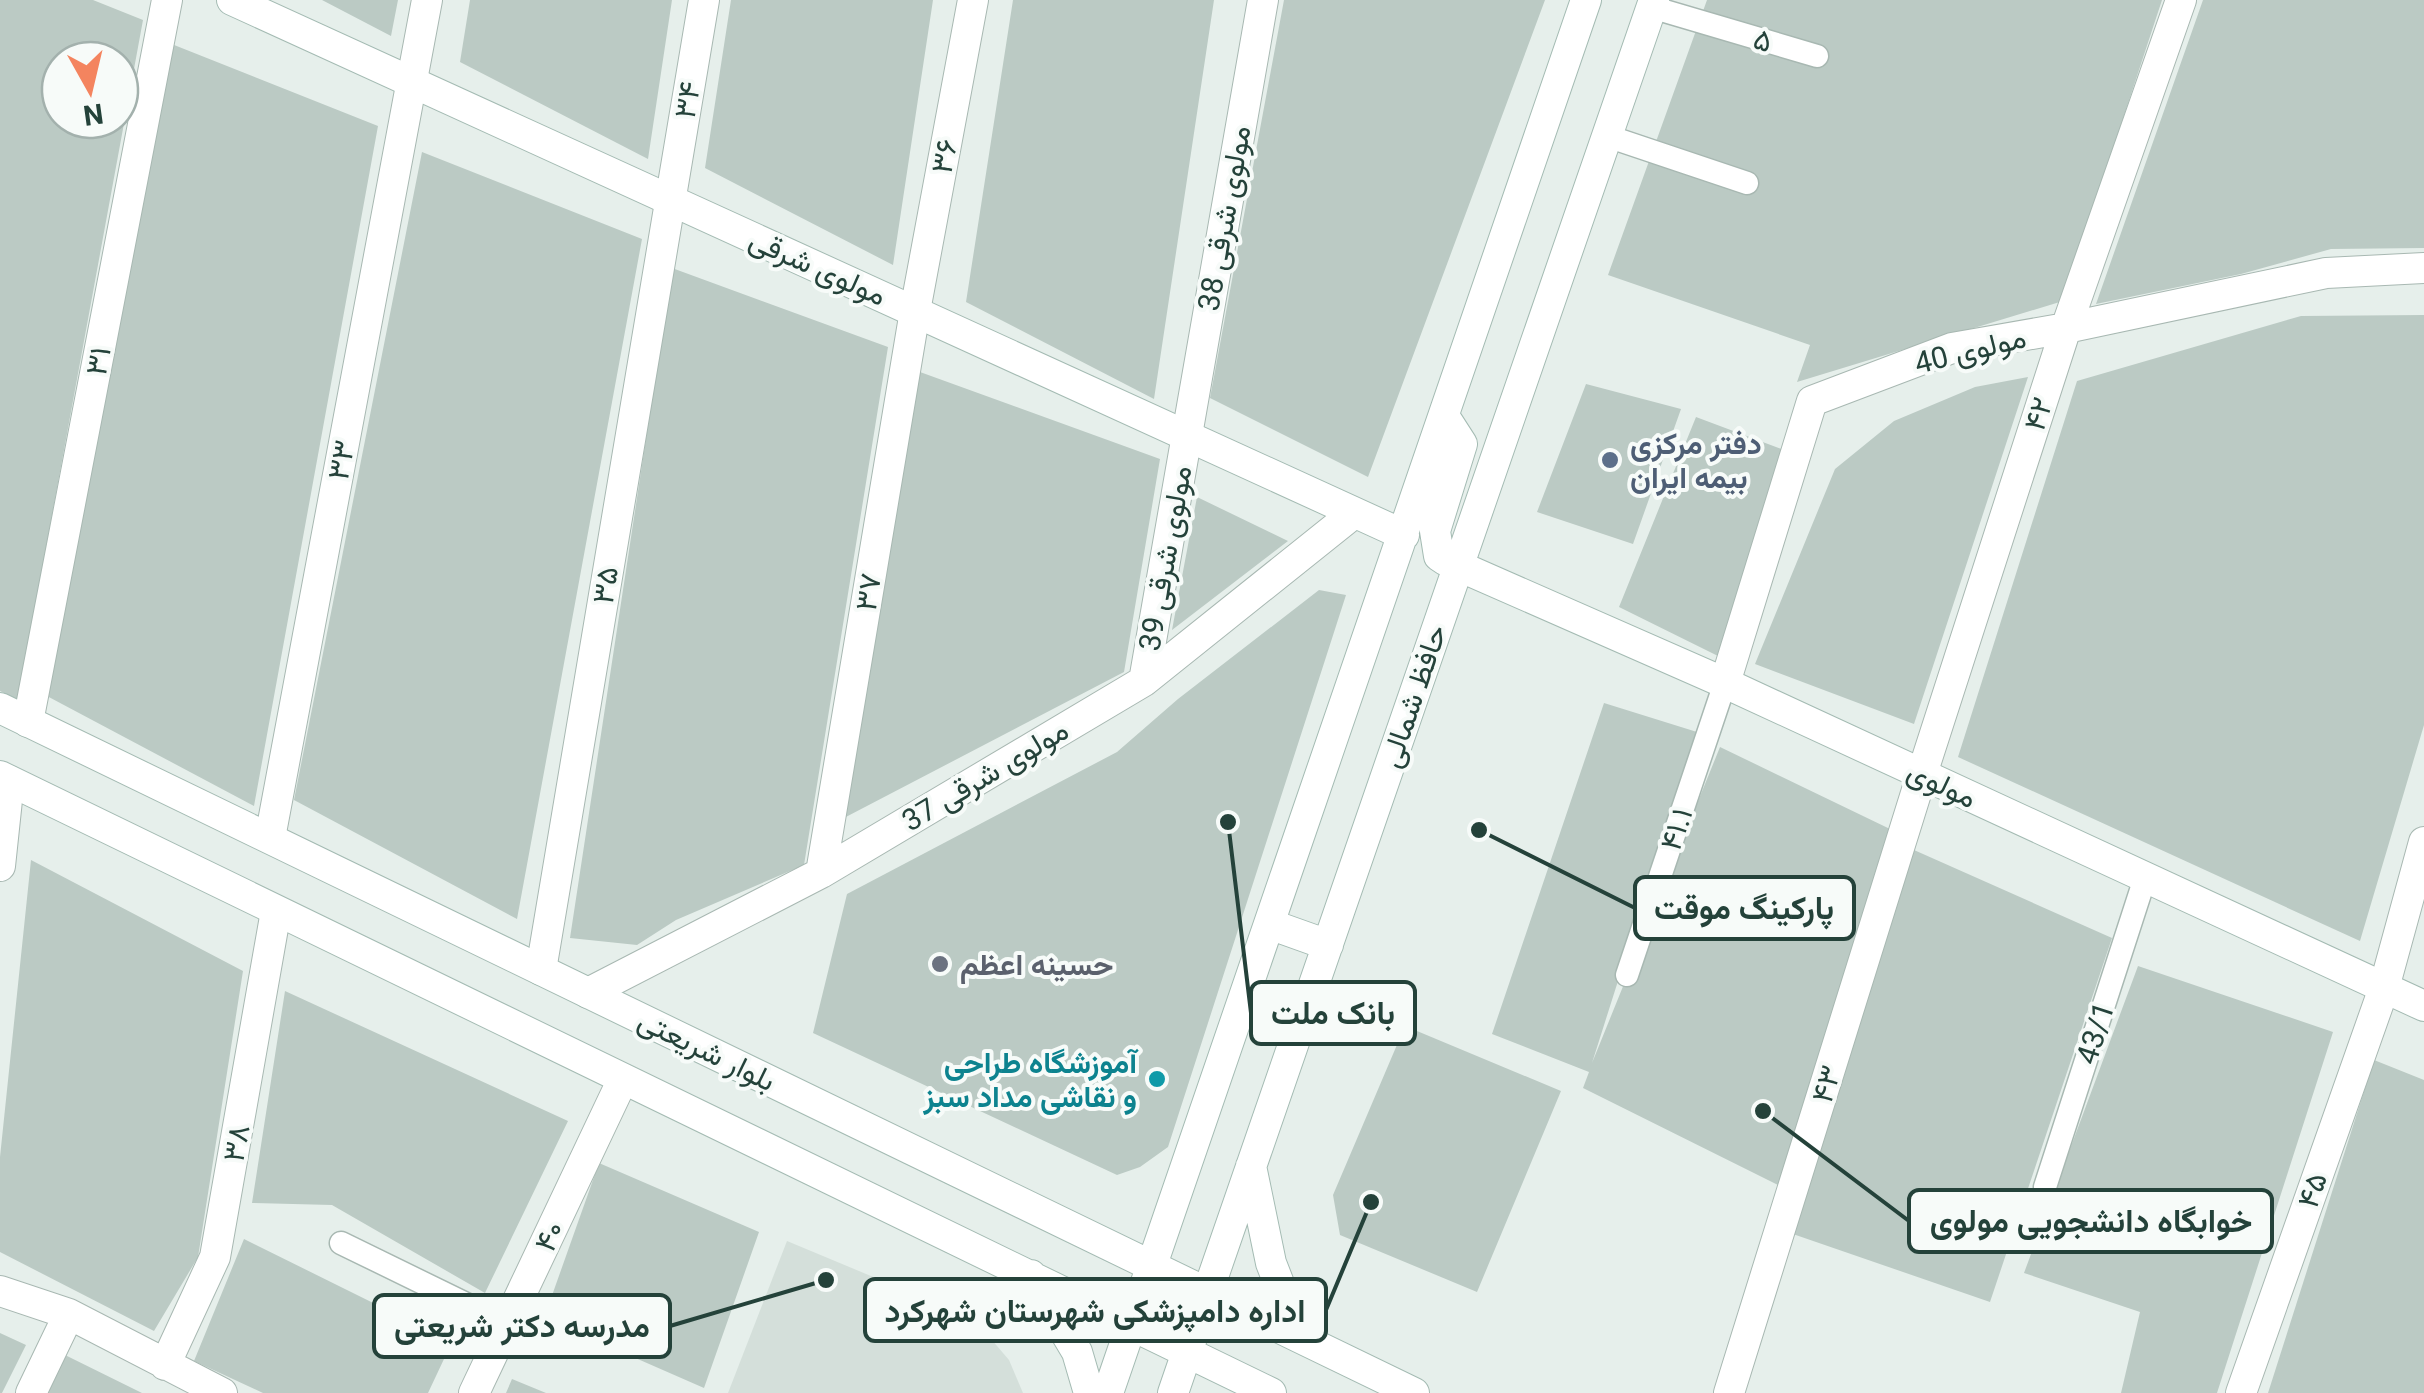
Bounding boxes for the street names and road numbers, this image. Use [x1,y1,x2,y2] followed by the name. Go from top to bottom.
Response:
[1749,21,1777,59] street label: ۵
[667,79,707,121] street label: ۳۴
[1190,123,1258,314] street label: مولوی شرقی 38
[924,136,964,176] street label: ۳۶
[744,221,892,314] street label: مولوی شرقی
[1911,319,2030,382] street label: مولوی 40
[78,344,118,378] street label: ۳۱
[2016,393,2060,435] street label: ۴۲
[320,437,362,483] street label: ۳۳
[1131,463,1199,654] street label: مولوی شرقی 39
[585,564,625,606] street label: ۳۵
[848,571,888,613] street label: ۳۷
[1372,620,1455,772] street label: حافظ شمالی
[896,712,1075,839] street label: مولوی شرقی 37
[1901,753,1982,816] street label: مولوی
[1653,803,1699,855] street label: ۴۱.۱
[2069,998,2121,1068] street label: 43/1
[632,1002,781,1099] street label: بلوار شریعتی
[1804,1061,1848,1107] street label: ۴۳
[216,1122,256,1164] street label: ۳۸
[2290,1168,2334,1212] street label: ۴۵
[527,1215,571,1257] street label: ۴۰

